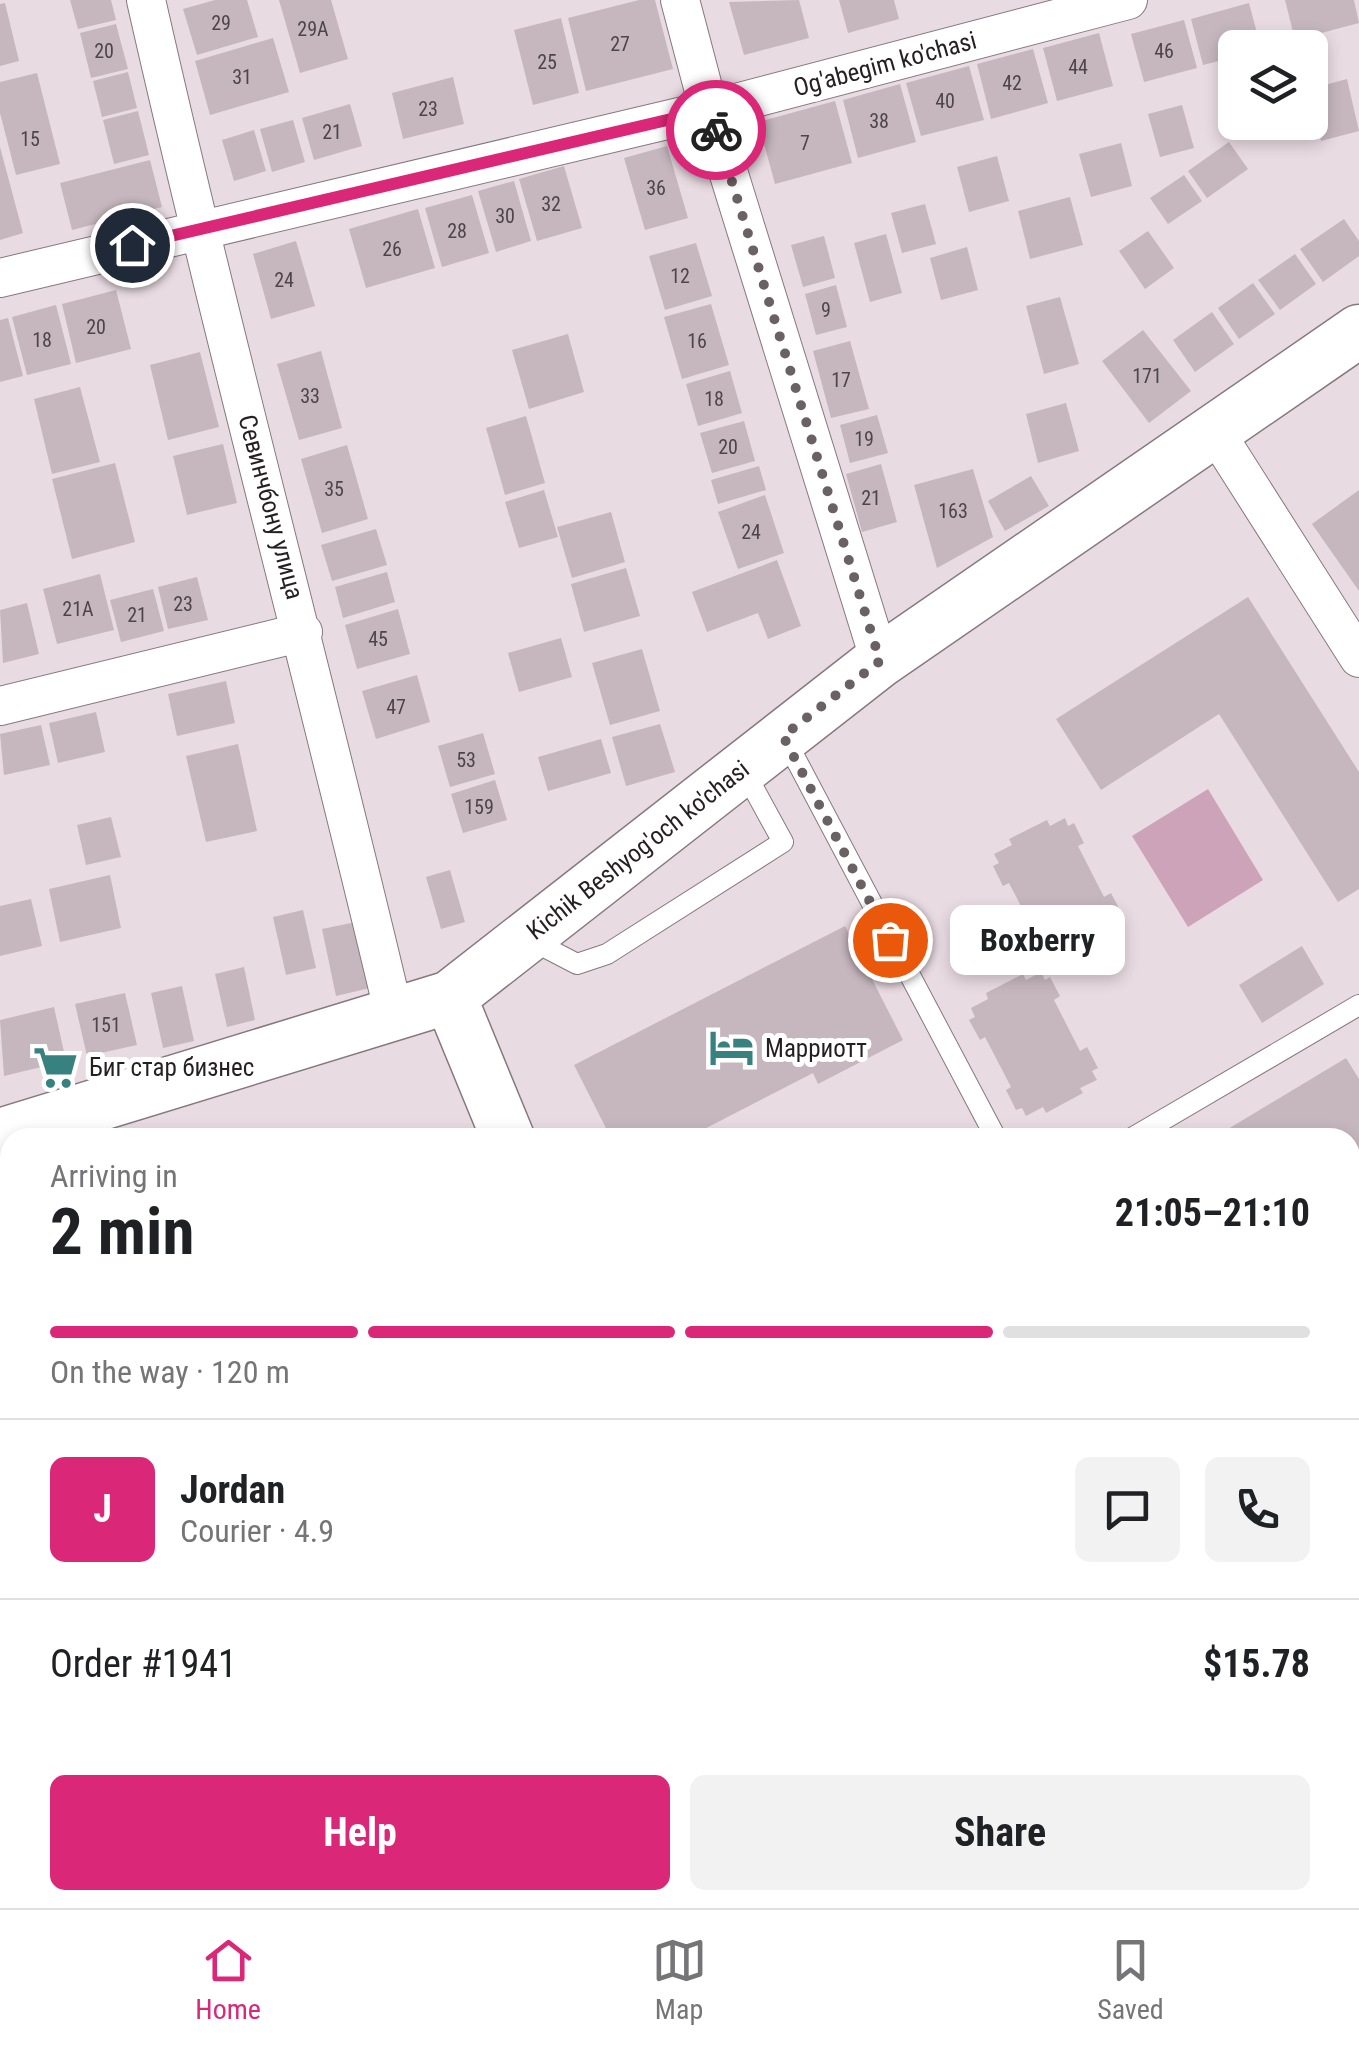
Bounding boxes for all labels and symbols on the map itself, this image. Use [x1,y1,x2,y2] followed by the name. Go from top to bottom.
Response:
[211,11,231,35] house number: 29
[297,17,329,41] house number: 29A
[790,26,980,102] street label: Og'abegim ko'chasi
[610,32,630,56] house number: 27
[94,39,114,63] house number: 20
[1154,39,1174,63] house number: 46
[537,50,557,74] house number: 25
[1068,55,1088,79] house number: 44
[232,65,252,89] house number: 31
[1002,71,1022,95] house number: 42
[666,80,766,180] courier
[935,89,955,113] house number: 40
[418,97,438,121] house number: 23
[869,109,889,133] house number: 38
[322,120,342,144] house number: 21
[20,127,40,151] house number: 15
[800,131,810,155] house number: 7
[646,176,666,200] house number: 36
[541,192,561,216] house number: 32
[90,203,175,288] pin
[495,204,515,228] house number: 30
[447,219,467,243] house number: 28
[382,237,402,261] house number: 26
[670,264,690,288] house number: 12
[274,268,294,292] house number: 24
[821,298,831,322] house number: 9
[86,315,106,339] house number: 20
[32,328,52,352] house number: 18
[687,329,707,353] house number: 16
[1132,364,1162,388] house number: 171
[831,368,851,392] house number: 17
[300,384,320,408] house number: 33
[704,387,724,411] house number: 18
[232,411,310,603] street label: Севинчбону улица
[854,427,874,451] house number: 19
[718,435,738,459] house number: 20
[324,477,344,501] house number: 35
[861,486,881,510] house number: 21
[938,499,968,523] house number: 163
[741,520,761,544] house number: 24
[173,592,193,616] house number: 23
[62,597,94,621] house number: 21A
[127,603,147,627] house number: 21
[368,627,388,651] house number: 45
[386,695,406,719] house number: 47
[456,748,476,772] house number: 53
[521,754,755,946] street label: Kichik Beshyog'och ko'chasi
[464,795,494,819] house number: 159
[848,898,933,983] pin
[950,905,1125,975] callout: Boxberry
[91,1013,121,1037] house number: 151
[708,1024,756,1072] hotel icon: Марриотт
[765,1034,867,1063] place label: Марриотт
[32,1043,80,1091] supermarket icon: Биг стар бизнес
[89,1053,254,1082] place label: Биг стар бизнес

